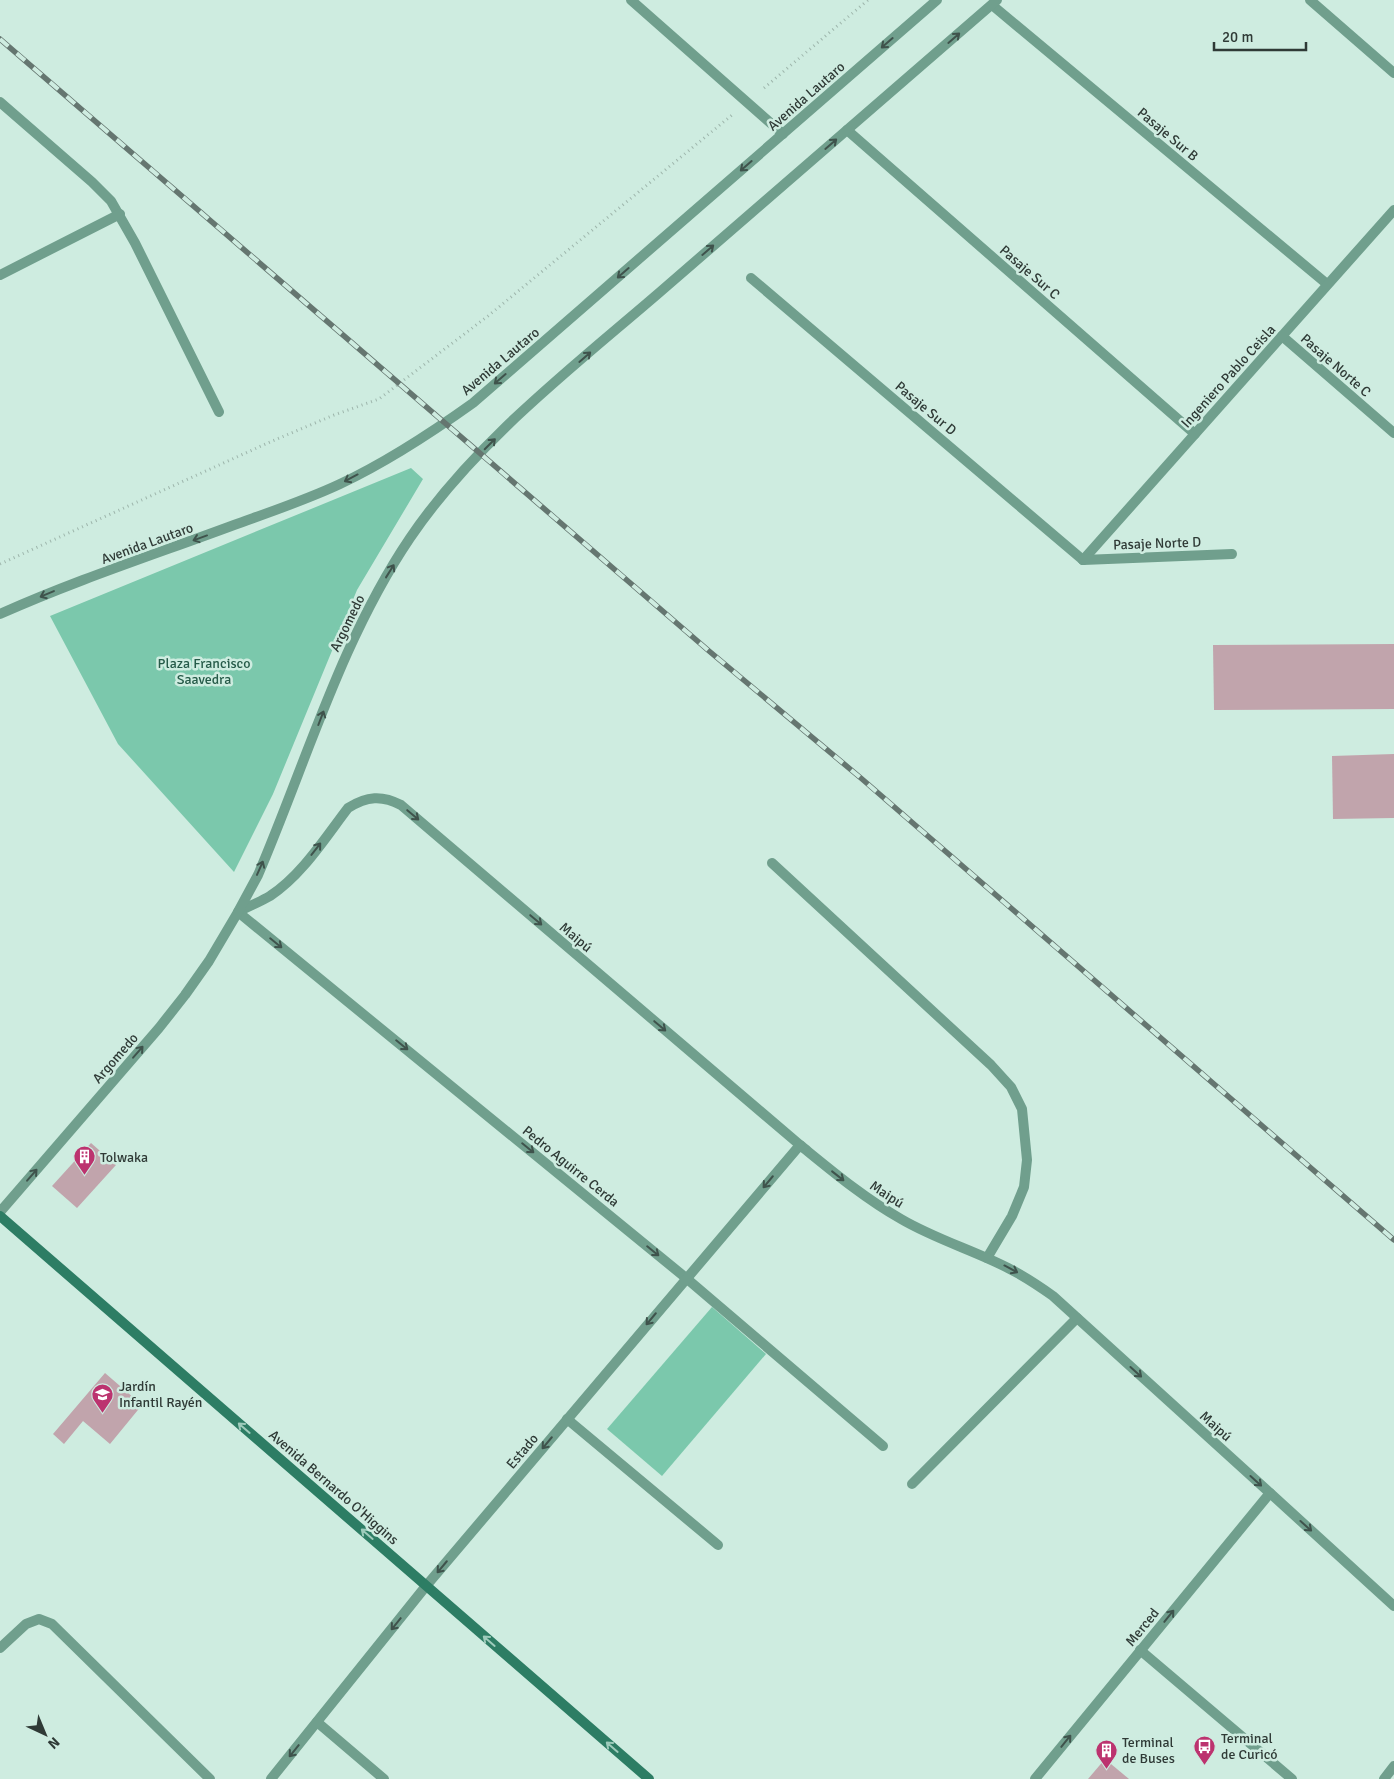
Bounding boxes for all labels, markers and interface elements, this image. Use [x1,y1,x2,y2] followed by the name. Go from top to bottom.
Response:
[1214,20,1306,52] scale bar
[1222,28,1253,46] text: 20 m
[947,32,960,44] one-way arrow
[881,38,894,49] one-way arrow
[764,58,848,134] street label: Avenida Lautaro
[1134,104,1202,165] street label: Pasaje Sur B
[824,139,837,150] one-way arrow
[739,161,752,172] one-way arrow
[996,242,1063,303] street label: Pasaje Sur C
[701,245,714,256] one-way arrow
[617,267,630,278] one-way arrow
[1178,321,1279,431] street label: Ingeniero Pablo Ceisla
[458,324,543,399] street label: Avenida Lautaro
[1297,330,1374,401] street label: Pasaje Norte C
[578,351,591,362] one-way arrow
[494,374,507,385] one-way arrow
[892,378,960,439] street label: Pasaje Sur D
[484,438,496,450] one-way arrow
[344,474,358,484] one-way arrow
[99,519,195,568] street label: Avenida Lautaro
[1113,533,1201,554] street label: Pasaje Norte D
[192,534,208,543] one-way arrow
[385,564,395,578] one-way arrow
[40,590,55,600] one-way arrow
[326,592,368,654] street label: Argomedo
[158,655,250,688] park label: Plaza Francisco Saavedra
[318,710,327,725] one-way arrow
[406,809,419,821] one-way arrow
[310,843,321,856] one-way arrow
[256,861,266,876] one-way arrow
[530,915,543,926] one-way arrow
[556,919,595,956] street label: Maipú
[269,937,282,948] one-way arrow
[653,1020,666,1031] one-way arrow
[89,1030,142,1087] street label: Argomedo
[395,1040,408,1051] one-way arrow
[133,1046,144,1059] one-way arrow
[519,1122,622,1211] street label: Pedro Aguirre Cerda
[521,1143,534,1154] one-way arrow
[72,1145,96,1176] building icon: Tolwaka
[100,1149,148,1166] place label: Tolwaka
[26,1169,37,1182] one-way arrow
[831,1170,844,1181] one-way arrow
[763,1175,774,1188] one-way arrow
[866,1177,907,1212] street label: Maipú
[647,1246,660,1257] one-way arrow
[1003,1264,1018,1274] one-way arrow
[646,1313,657,1326] one-way arrow
[1129,1366,1142,1377] one-way arrow
[119,1378,202,1411] place label: Jardín Infantil Rayén
[91,1382,115,1413] school or university icon: Jardín Infantil Rayén
[1196,1408,1235,1445] street label: Maipú
[238,1422,251,1433] one-way arrow
[265,1426,402,1548] street label: Avenida Bernardo O'Higgins
[503,1430,542,1472] street label: Estado
[541,1437,552,1450] one-way arrow
[1250,1475,1263,1487] one-way arrow
[1299,1520,1312,1531] one-way arrow
[360,1528,373,1540] one-way arrow
[436,1561,447,1574] one-way arrow
[1122,1605,1163,1650] street label: Merced
[1163,1609,1174,1622] one-way arrow
[390,1617,401,1630] one-way arrow
[483,1635,496,1646] one-way arrow
[20,1709,70,1759] north arrow
[1221,1730,1278,1763] place label: Terminal de Curicó
[44,1733,63,1752] text: N
[1122,1734,1175,1767] place label: Terminal de Buses
[1193,1734,1217,1765] bus stop icon: Terminal de Curicó
[1060,1735,1071,1748] one-way arrow
[1094,1738,1118,1769] building icon: Terminal de Buses
[606,1741,619,1753] one-way arrow
[288,1744,299,1757] one-way arrow

